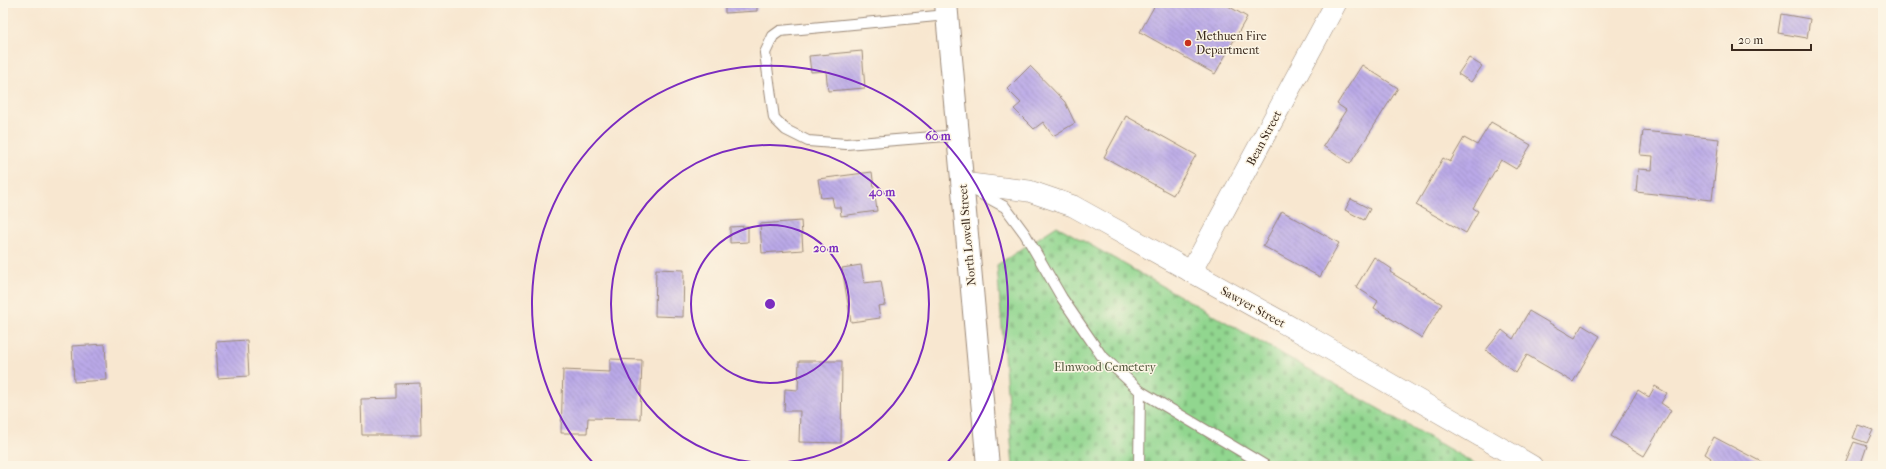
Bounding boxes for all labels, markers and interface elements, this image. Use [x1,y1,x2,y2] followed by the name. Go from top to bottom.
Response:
[1732,26,1811,52] scale bar
[1196,29,1267,57] place label: Methuen Fire Department
[1738,33,1763,47] text: 20 m
[1183,38,1193,48] marker: Methuen Fire Department
[1244,107,1285,168] street label: Bean Street
[925,129,952,143] text: 60 m
[956,183,978,287] street label: North Lowell Street
[868,185,896,200] text: 40 m
[813,241,840,255] text: 20 m
[1218,283,1288,331] street label: Sawyer Street
[763,297,777,311] centre of rings
[1054,360,1157,374] park label: Elmwood Cemetery

